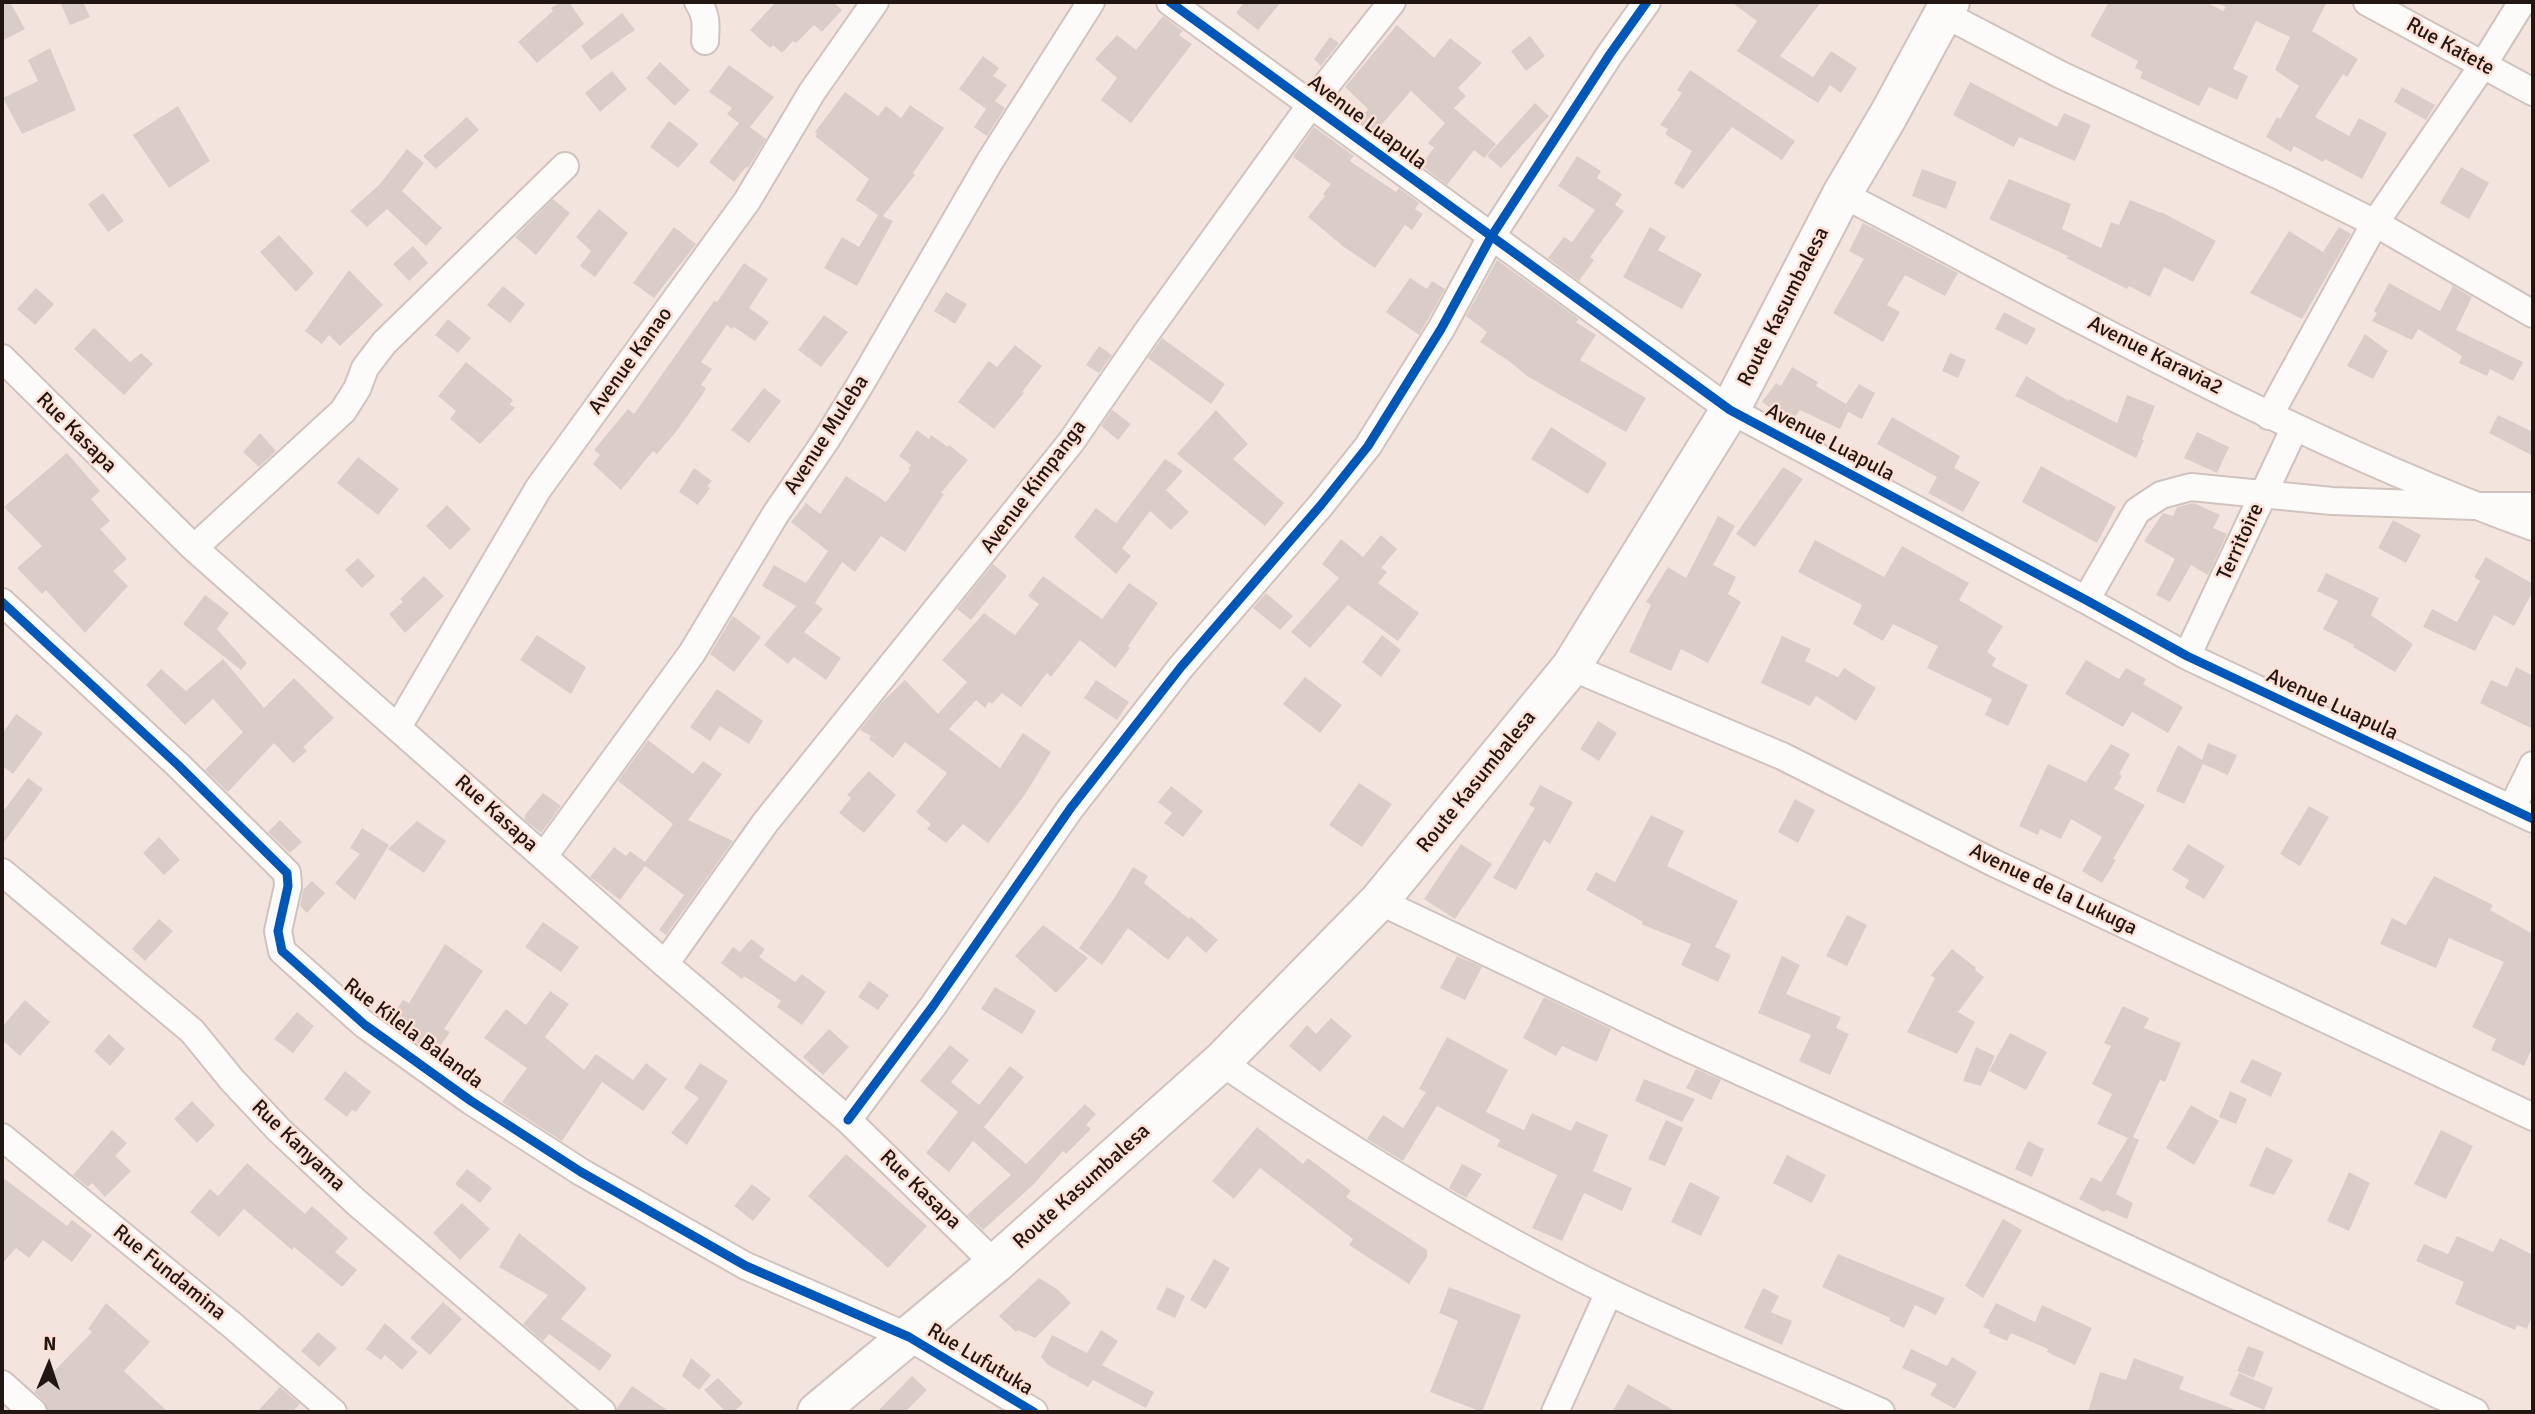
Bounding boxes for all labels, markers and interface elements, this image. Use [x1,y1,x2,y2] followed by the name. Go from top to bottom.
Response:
[2401,12,2499,82] street label: Rue Katete
[1303,70,1431,176] street label: Avenue Luapula
[1733,223,1835,391] street label: Route Kasumbalesa
[584,302,678,420] street label: Avenue Kanao
[2083,311,2227,401] street label: Avenue Karavia2
[779,371,875,499] street label: Avenue Muleba
[30,387,122,479] street label: Rue Kasapa
[1761,398,1899,488] street label: Avenue Luapula
[976,415,1092,559] street label: Avenue Kimpanga
[2212,499,2270,585] street label: Territoire
[2262,663,2402,747] street label: Avenue Luapula
[1412,706,1542,858] street label: Route Kasumbalesa
[449,770,543,858] street label: Rue Kasapa
[1965,838,2141,942] street label: Avenue de la Lukuga
[338,973,488,1095] street label: Rue Kilela Balanda
[246,1095,350,1197] street label: Rue Kanyama
[1008,1119,1156,1255] street label: Route Kasumbalesa
[874,1145,966,1235] street label: Rue Kasapa
[107,1220,231,1326] street label: Rue Fundamina
[922,1319,1038,1401] street label: Rue Lufutuka
[14,1330,84,1400] north arrow
[43,1332,57,1356] text: N

